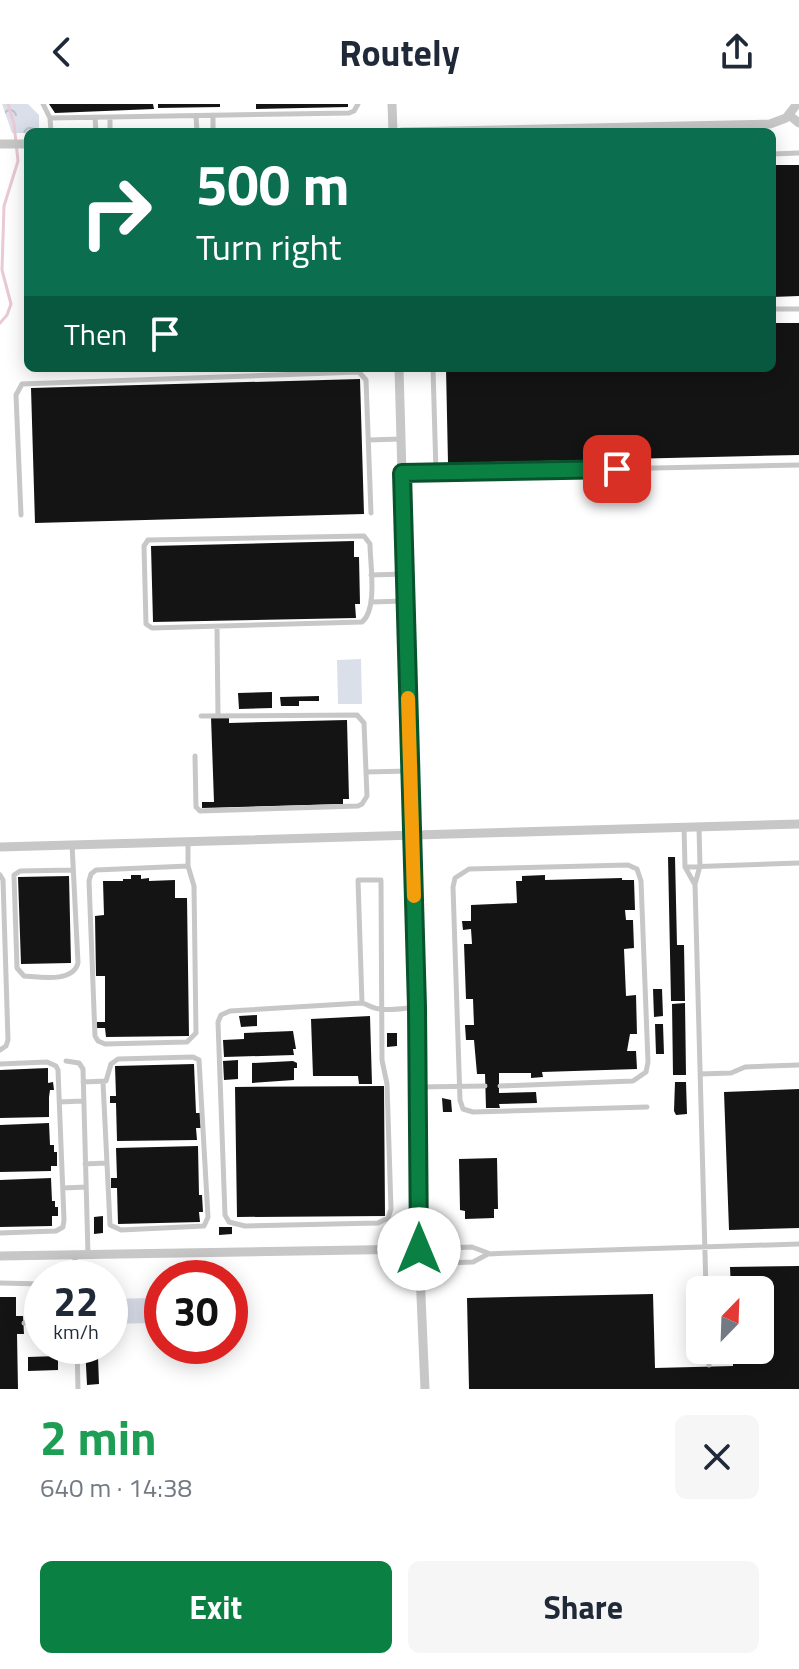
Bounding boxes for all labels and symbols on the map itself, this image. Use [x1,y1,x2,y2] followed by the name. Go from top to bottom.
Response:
[583,435,651,503] pin
[377,1207,461,1291] position arrow
[144,1260,248,1364] speed limit sign: 30
[686,1276,774,1364] north arrow

